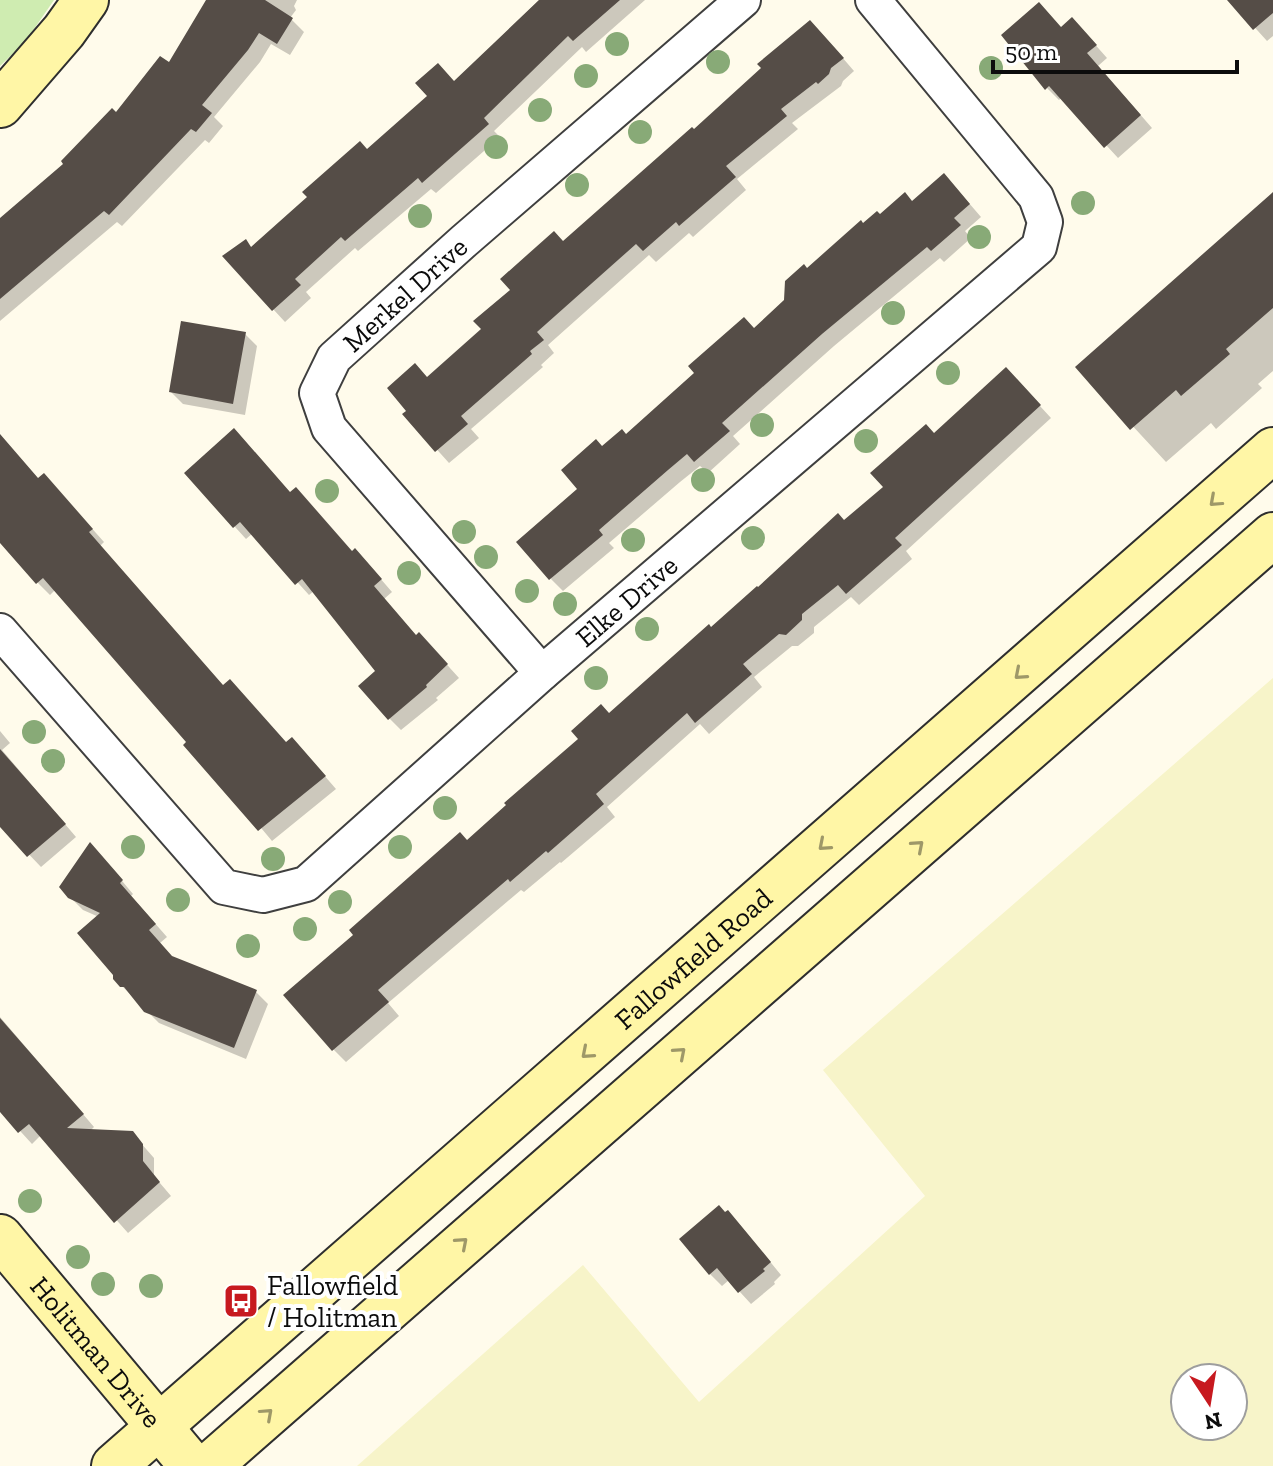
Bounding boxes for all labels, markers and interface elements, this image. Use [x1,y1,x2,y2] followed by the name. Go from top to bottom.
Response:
[993,24,1237,74] scale bar
[1005,37,1058,66] text: 50 m
[336,230,474,359] street label: Merkel Drive
[1209,492,1224,506] one-way arrow
[569,548,684,653] street label: Elke Drive
[1014,664,1029,678] one-way arrow
[819,835,834,850] one-way arrow
[908,841,923,855] one-way arrow
[608,881,778,1036] street label: Fallowfield Road
[581,1043,596,1058] one-way arrow
[670,1049,685,1063] one-way arrow
[453,1238,468,1252] one-way arrow
[267,1269,398,1334] place label: Fallowfield / Holitman
[24,1270,169,1434] street label: Holitman Drive
[222,1282,260,1320] bus stop icon: Fallowfield / Holitman
[1169,1362,1249,1442] north arrow
[1202,1406,1224,1436] text: N
[258,1410,273,1424] one-way arrow

